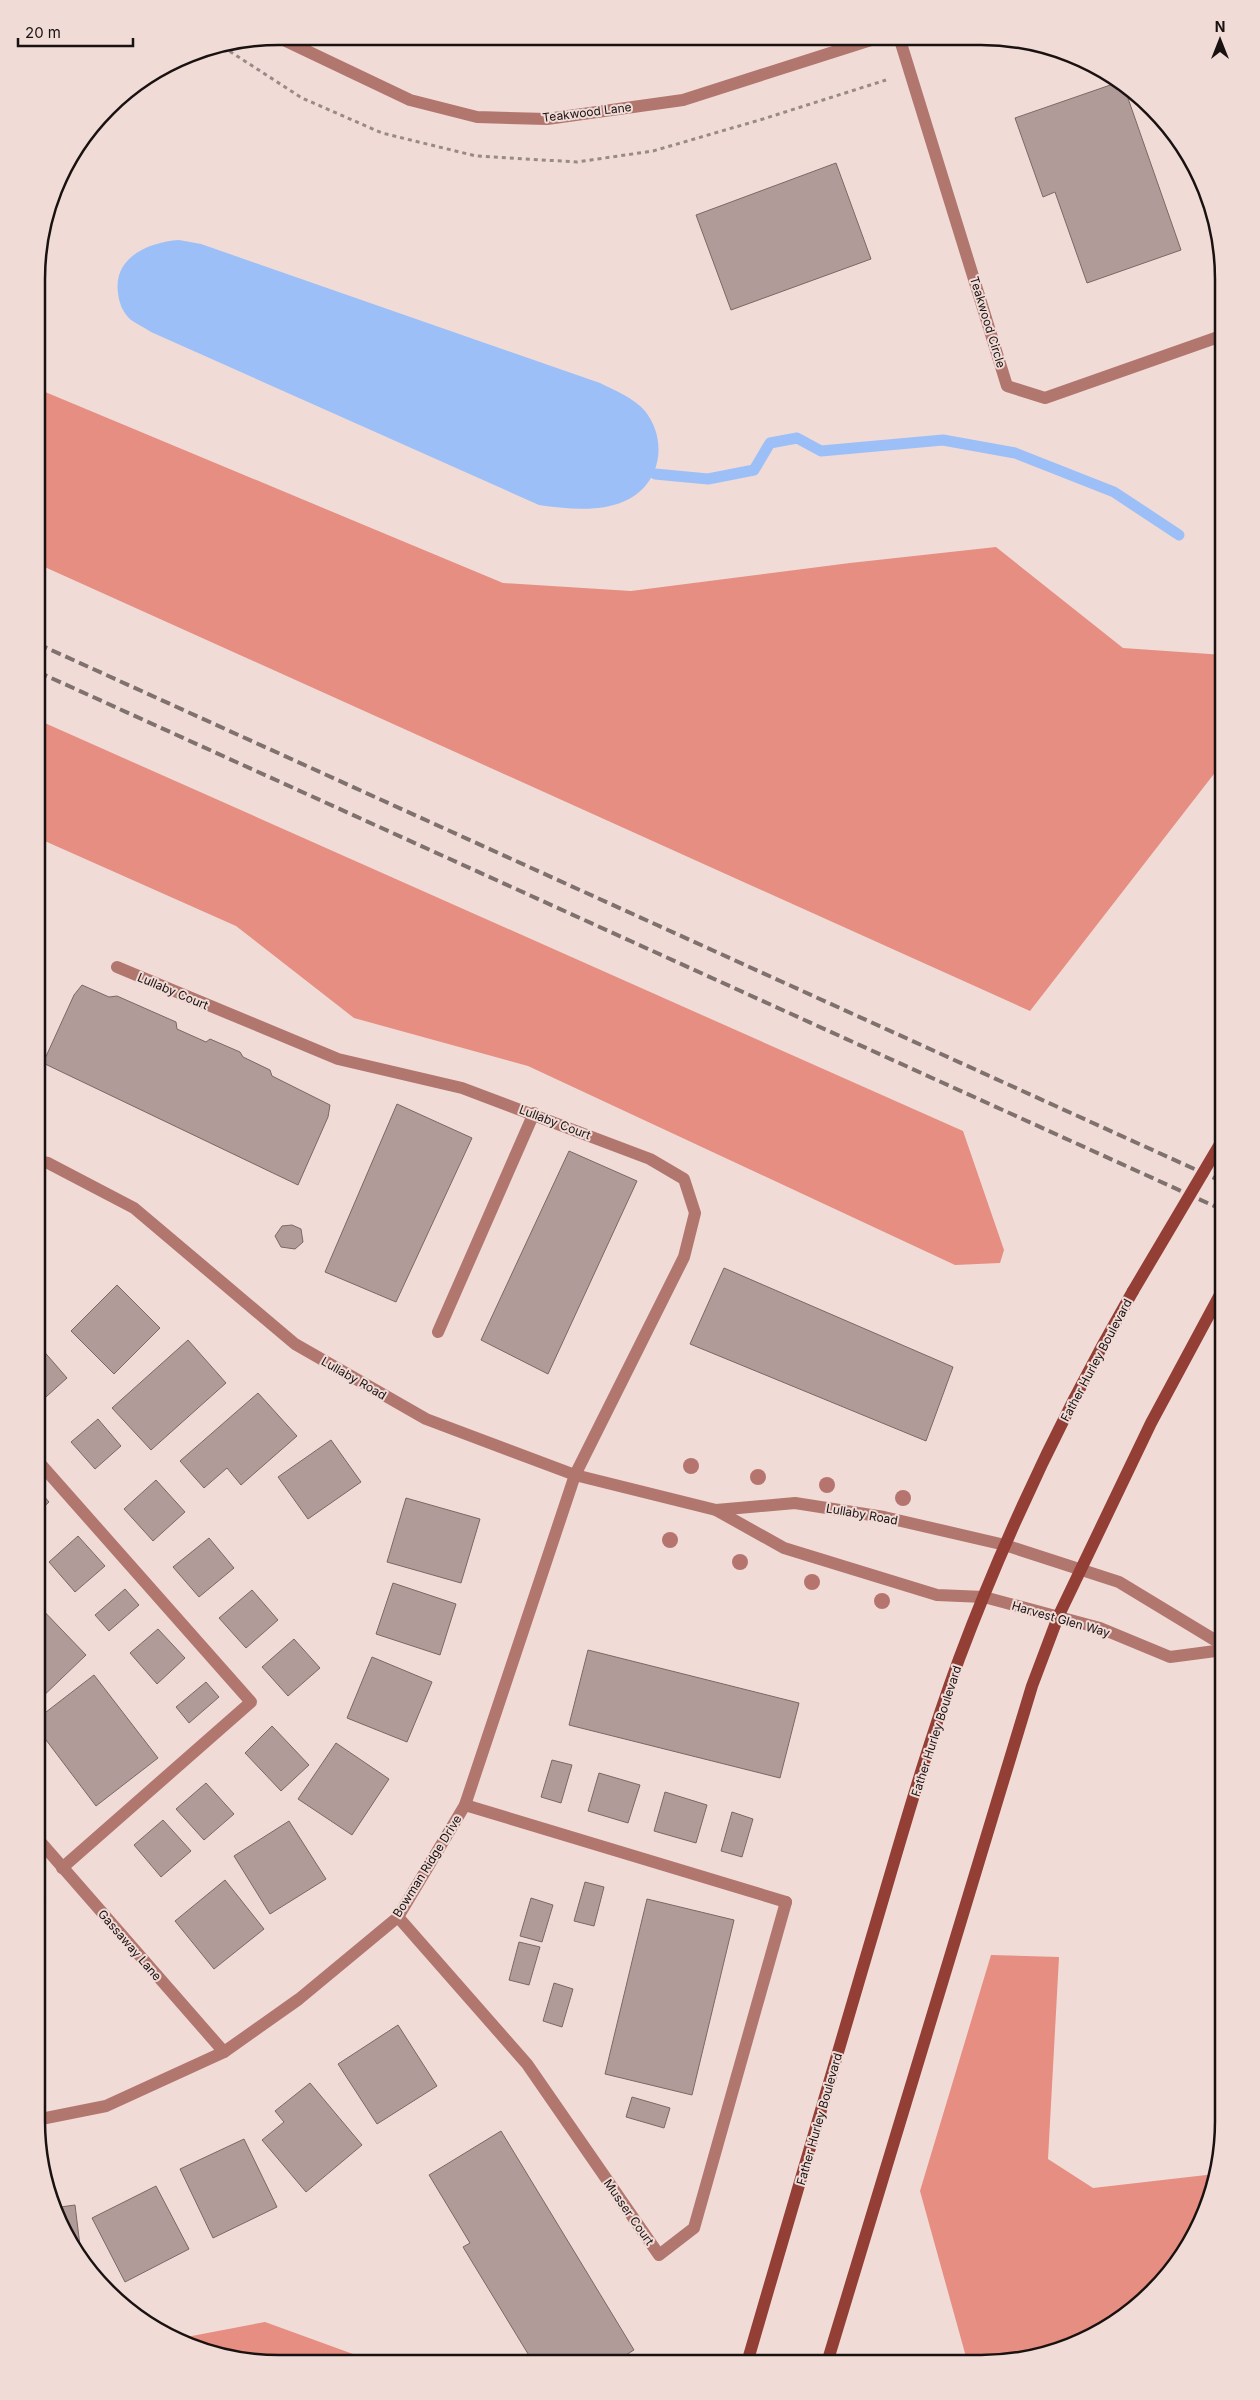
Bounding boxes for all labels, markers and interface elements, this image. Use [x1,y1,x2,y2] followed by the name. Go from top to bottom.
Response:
[18,15,132,47] scale bar
[1195,15,1245,65] north arrow
[1215,18,1225,35] text: N
[25,23,61,42] text: 20 m
[542,99,632,125] street label: Teakwood Lane
[967,275,1009,369] street label: Teakwood Circle
[135,969,211,1013] street label: Lullaby Court
[517,1101,593,1143] street label: Lullaby Court
[1057,1296,1135,1424] street label: Father Hurley Boulevard
[319,1353,389,1403] street label: Lullaby Road
[825,1500,899,1528] street label: Lullaby Road
[1010,1598,1112,1640] street label: Harvest Glen Way
[908,1664,964,1798] street label: Father Hurley Boulevard
[389,1812,465,1920] street label: Bowman Ridge Drive
[95,1906,165,1984] street label: Gassaway Lane
[793,2051,845,2187] street label: Father Hurley Boulevard
[601,2176,657,2248] street label: Musser Court

